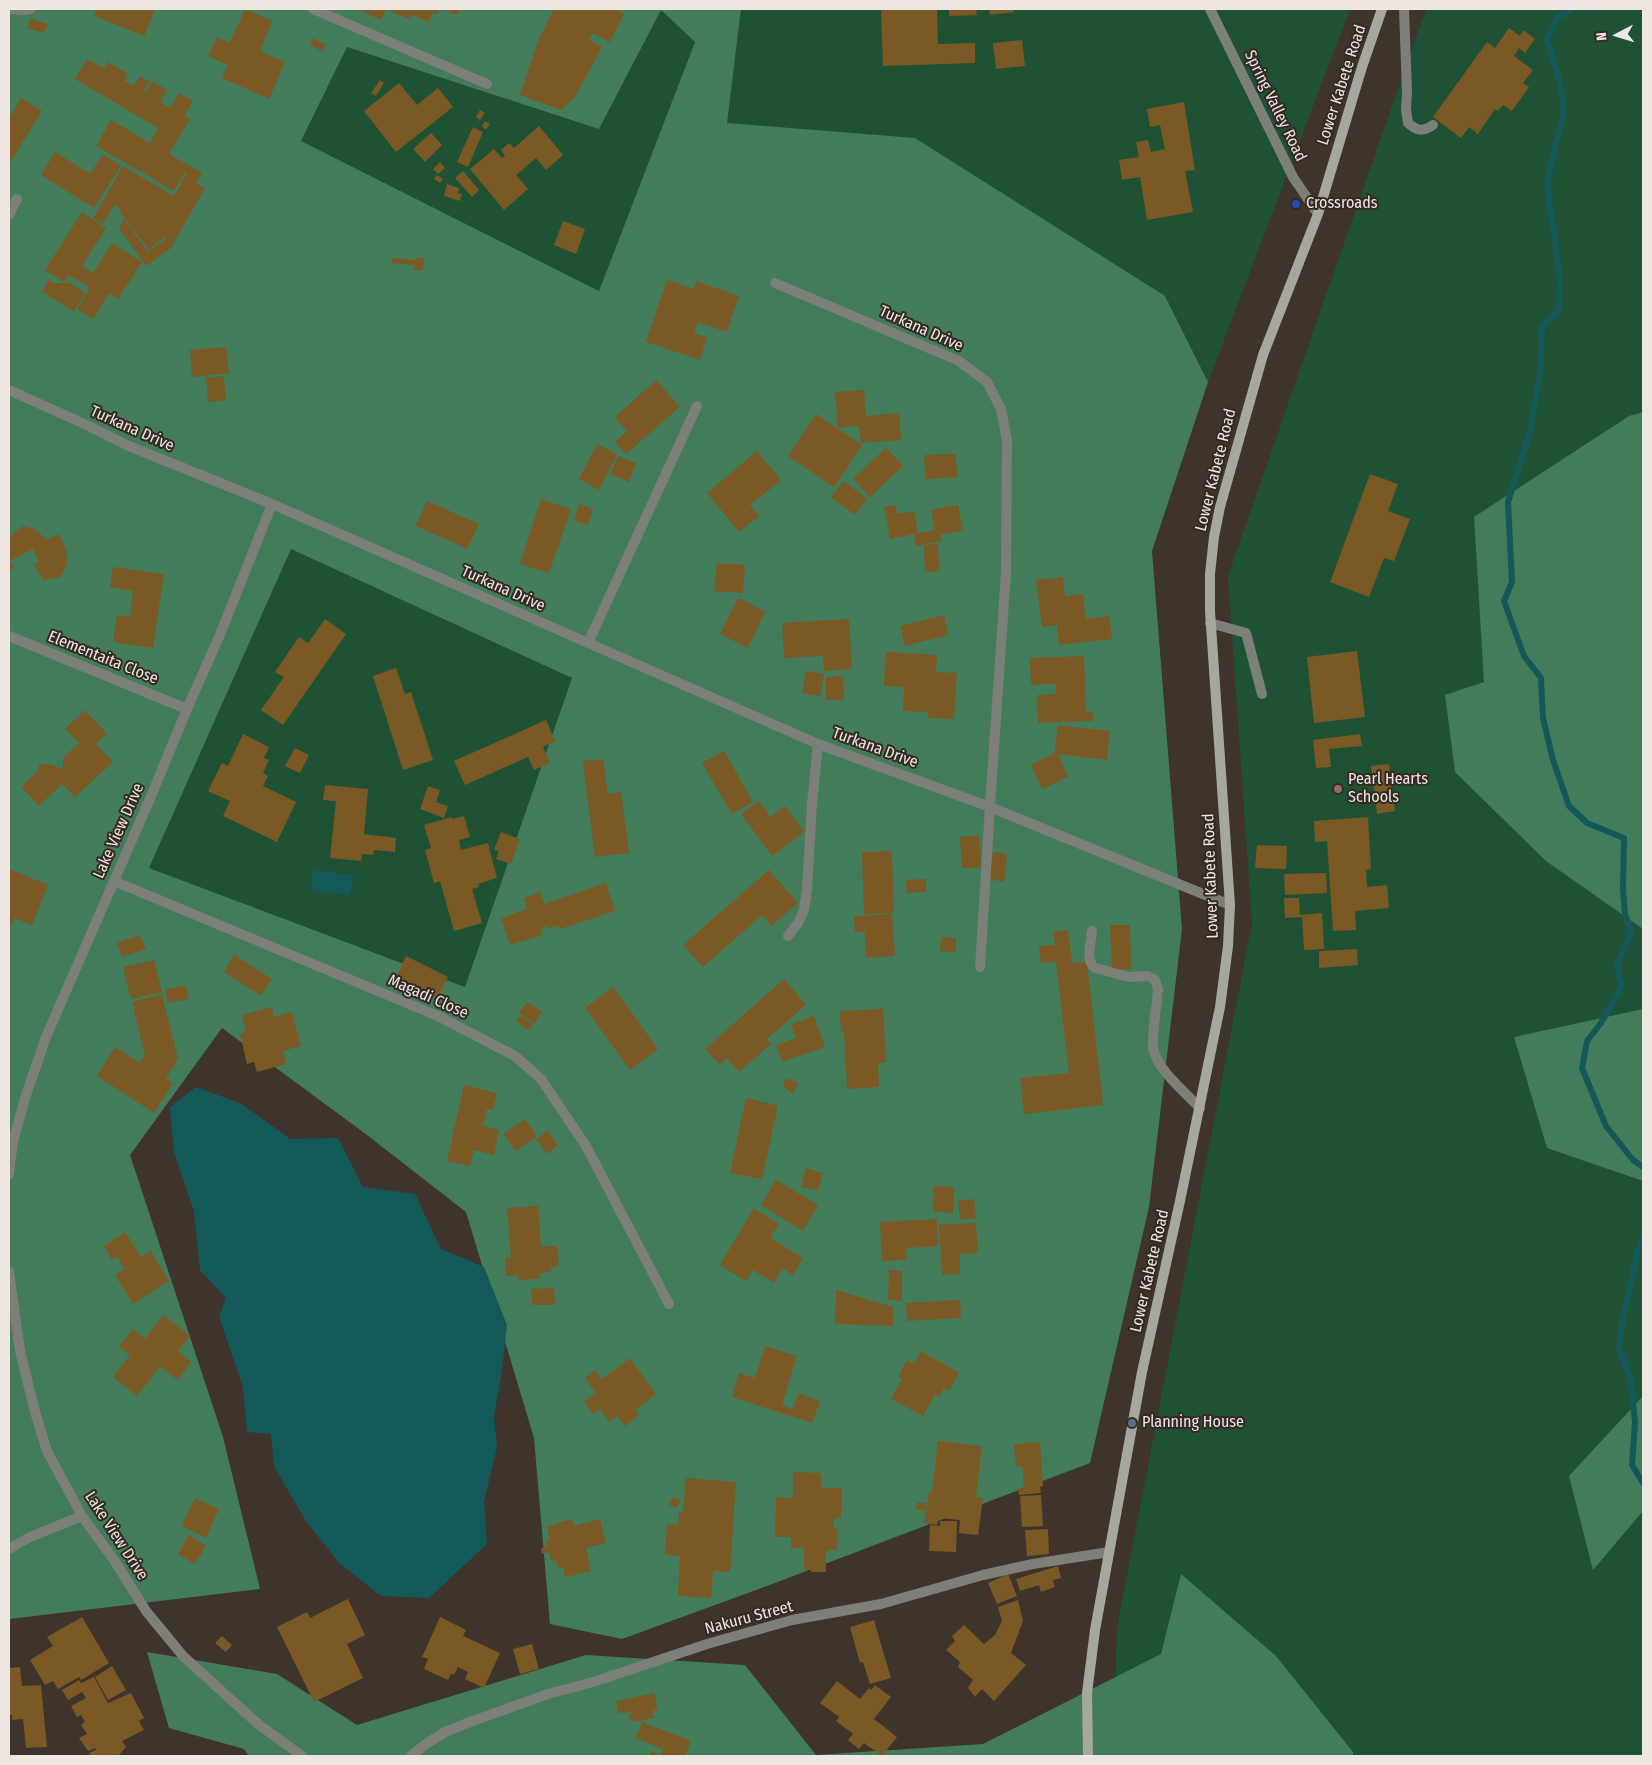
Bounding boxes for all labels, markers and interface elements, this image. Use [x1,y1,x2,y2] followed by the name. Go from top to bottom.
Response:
[1592,10,1642,60] north arrow
[1314,22,1370,148] street label: Lower Kabete Road
[1593,31,1610,41] text: N
[1240,47,1310,165] street label: Spring Valley Road
[1306,194,1378,214] place label: Crossroads
[1290,198,1302,210] marker: Crossroads
[876,302,966,356] street label: Turkana Drive
[87,402,177,456] street label: Turkana Drive
[1192,407,1240,533] street label: Lower Kabete Road
[458,562,548,616] street label: Turkana Drive
[45,627,161,689] street label: Elementaita Close
[830,724,920,772] street label: Turkana Drive
[1348,770,1428,808] place label: Pearl Hearts Schools
[89,781,149,881] street label: Lake View Drive
[1332,783,1344,795] marker: Pearl Hearts Schools
[1199,813,1223,939] street label: Lower Kabete Road
[385,971,471,1023] street label: Magadi Close
[1127,1208,1173,1334] street label: Lower Kabete Road
[1142,1413,1244,1433] place label: Planning House
[1126,1417,1138,1429] marker: Planning House
[80,1488,152,1584] street label: Lake View Drive
[703,1597,795,1639] street label: Nakuru Street

